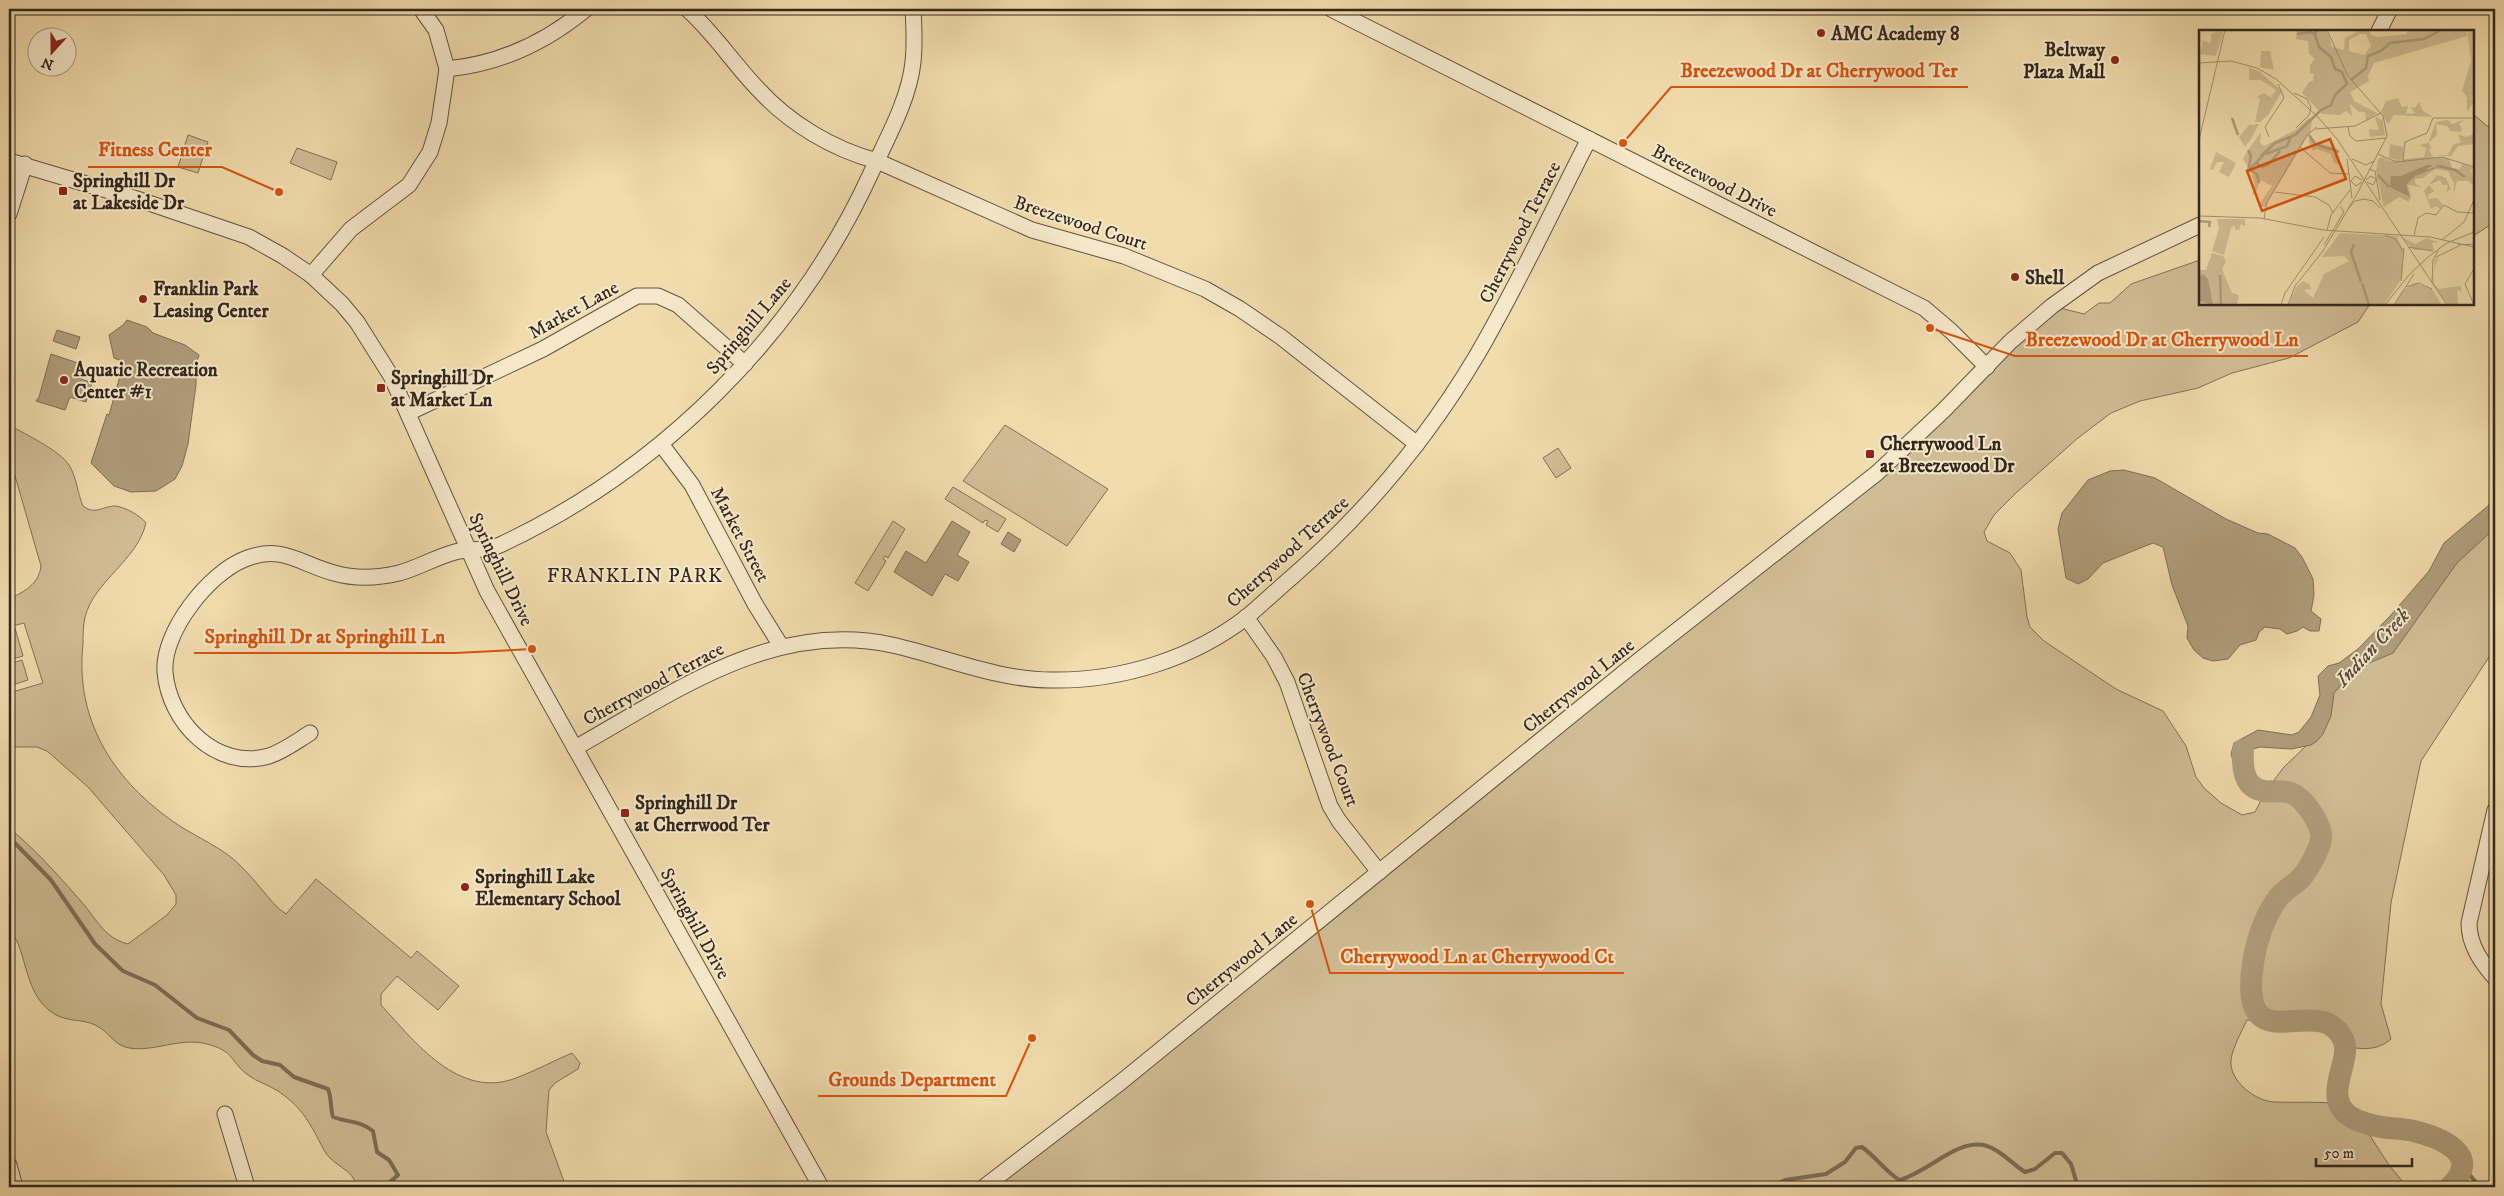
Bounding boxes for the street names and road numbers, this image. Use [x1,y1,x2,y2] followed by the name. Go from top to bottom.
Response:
[1648,140,1781,223] street label: Breezewood Drive
[1475,158,1566,308] street label: Cherrywood Terrace
[1011,191,1150,256] street label: Breezewood Court
[702,272,797,379] street label: Springhill Lane
[525,276,623,344] street label: Market Lane
[705,483,774,586] street label: Market Street
[1222,491,1354,613] street label: Cherrywood Terrace
[463,509,538,630] street label: Springhill Drive
[1518,634,1640,738] street label: Cherrywood Lane
[579,637,728,731] street label: Cherrywood Terrace
[1291,669,1364,810] street label: Cherrywood Court
[655,864,735,983] street label: Springhill Drive
[1181,908,1303,1012] street label: Cherrywood Lane

